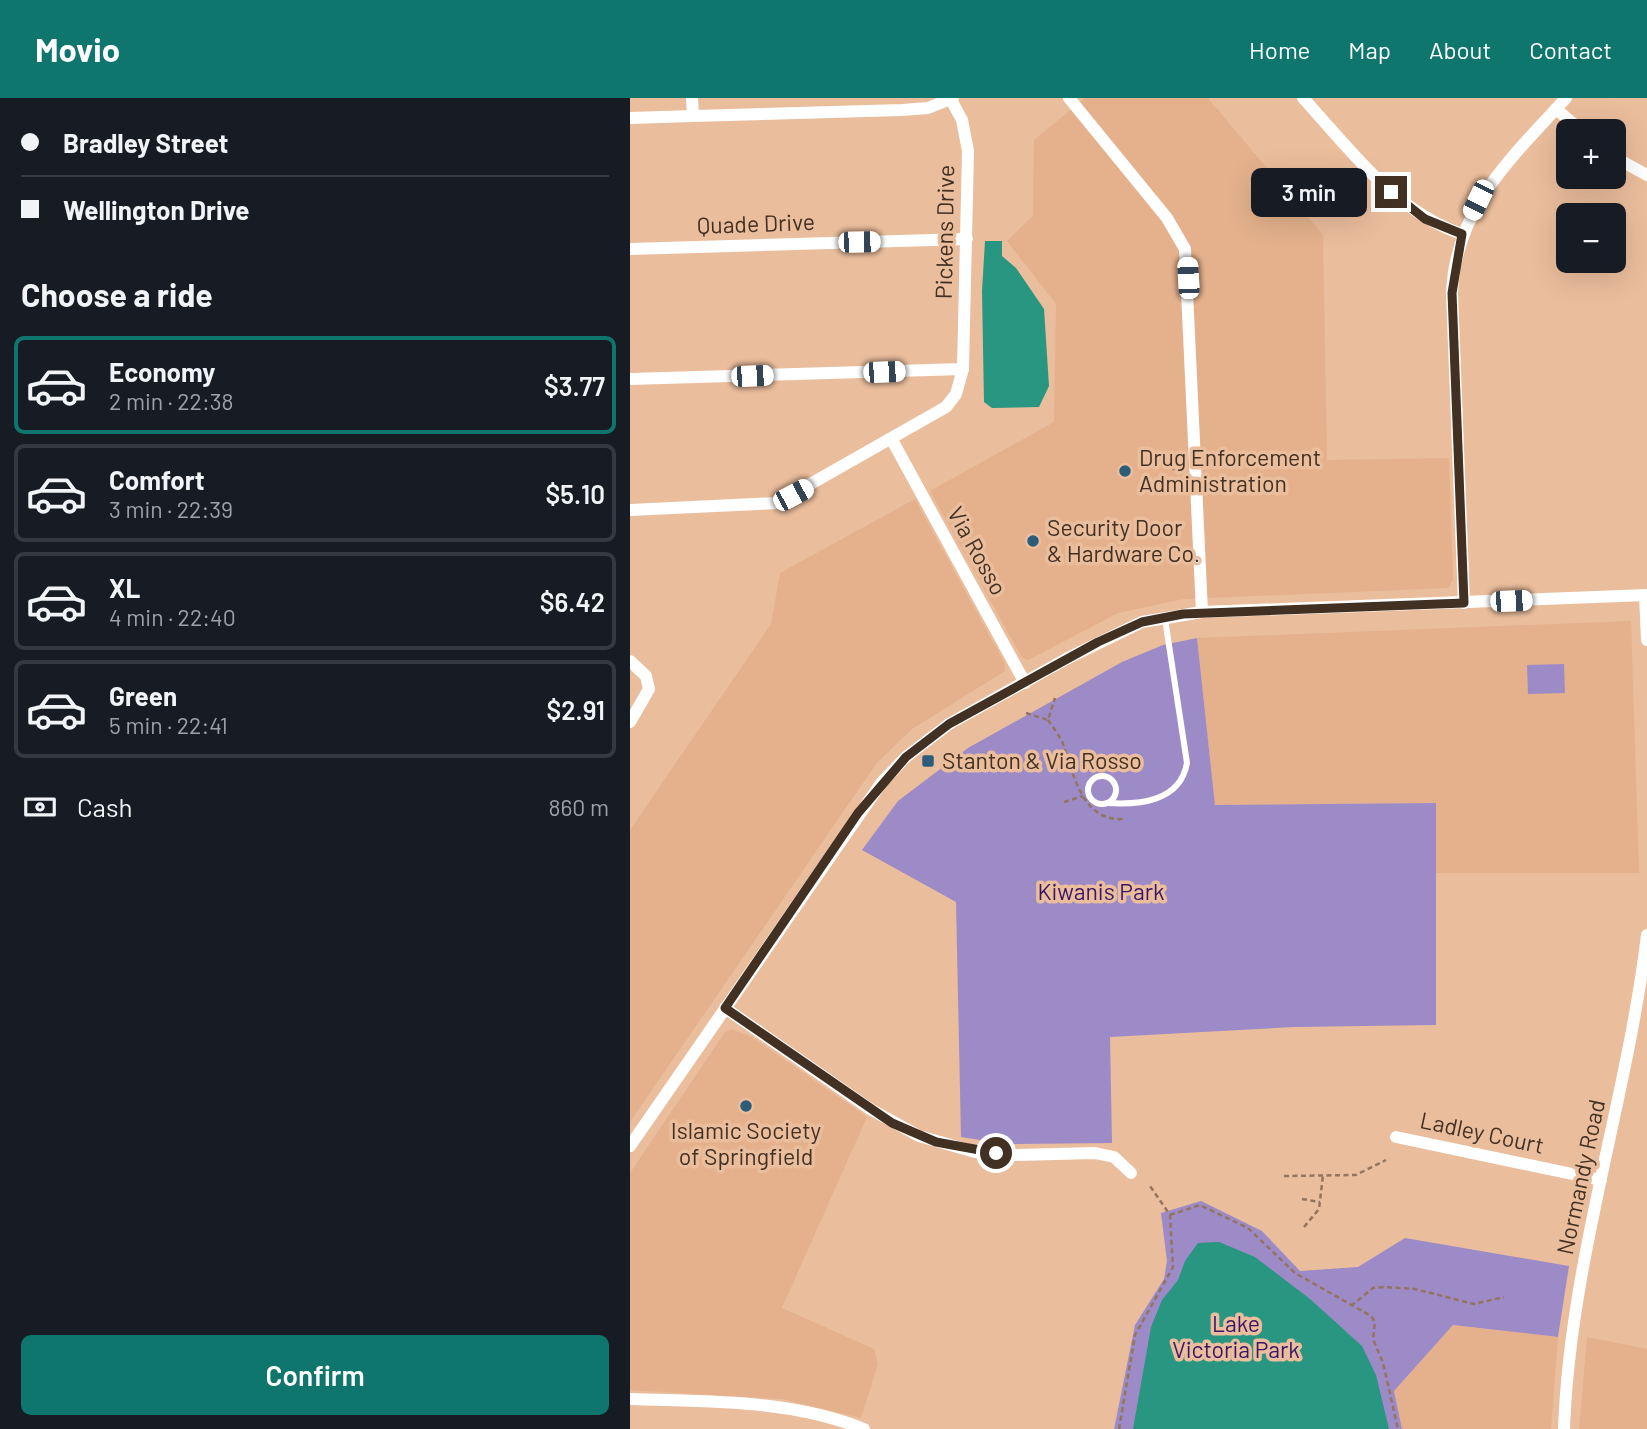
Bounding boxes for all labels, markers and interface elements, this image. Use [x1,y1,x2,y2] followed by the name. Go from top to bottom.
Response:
[35,29,120,69] text: Movio
[1249,35,1310,64] text: Home
[1348,35,1391,64] text: Map
[1429,35,1491,64] text: About
[1529,35,1612,64] text: Contact
[1556,119,1626,273] map controls
[1556,119,1626,189] button: +
[63,127,228,158] text: Bradley Street
[929,165,959,299] street label: Pickens Drive
[1251,168,1366,217] callout: 3 min
[1375,176,1407,208] route end
[1460,177,1497,223] car
[1282,178,1336,206] text: 3 min
[63,194,250,225] text: Wellington Drive
[1556,203,1626,273] button: −
[697,207,815,239] street label: Quade Drive
[838,231,881,253] car
[1177,256,1200,300] car
[21,275,213,313] text: Choose a ride
[25,354,88,417] icon: car
[109,356,215,387] text: Economy
[863,361,906,383] car
[731,365,774,387] car
[544,370,605,401] text: $3.77
[109,387,234,415] text: 2 min · 22:38
[1139,443,1321,497] place label: Drug Enforcement Administration
[25,462,88,525] icon: car
[1117,463,1133,479] marker: Drug Enforcement Administration
[109,464,205,495] text: Comfort
[770,476,817,514] car
[545,478,605,509] text: $5.10
[109,495,233,523] text: 3 min · 22:39
[942,501,1014,600] street label: Via Rosso
[1047,513,1200,567] place label: Security Door & Hardware Co.
[1025,533,1041,549] marker: Security Door & Hardware Co.
[25,570,88,633] icon: car
[109,572,140,603] text: XL
[540,586,605,617] text: $6.42
[1490,590,1533,612] car
[109,603,236,631] text: 4 min · 22:40
[25,678,88,741] icon: car
[109,680,177,711] text: Green
[546,694,605,725] text: $2.91
[109,711,228,739] text: 5 min · 22:41
[942,746,1142,774] place label: Stanton & Via Rosso
[920,753,936,769] marker: Stanton & Via Rosso
[21,788,59,826] icon: cash
[77,791,132,822] text: Cash
[549,793,609,821] text: 860 m
[1037,877,1165,905] park label: Kiwanis Park
[1550,1097,1610,1257] street label: Normandy Road
[738,1098,754,1114] marker: Islamic Society of Springfield
[1418,1105,1547,1159] street label: Ladley Court
[671,1116,822,1170] place label: Islamic Society of Springfield
[980,1137,1012,1169] route start
[1172,1309,1300,1363] park label: Lake Victoria Park
[21,1335,609,1415] button: Confirm

